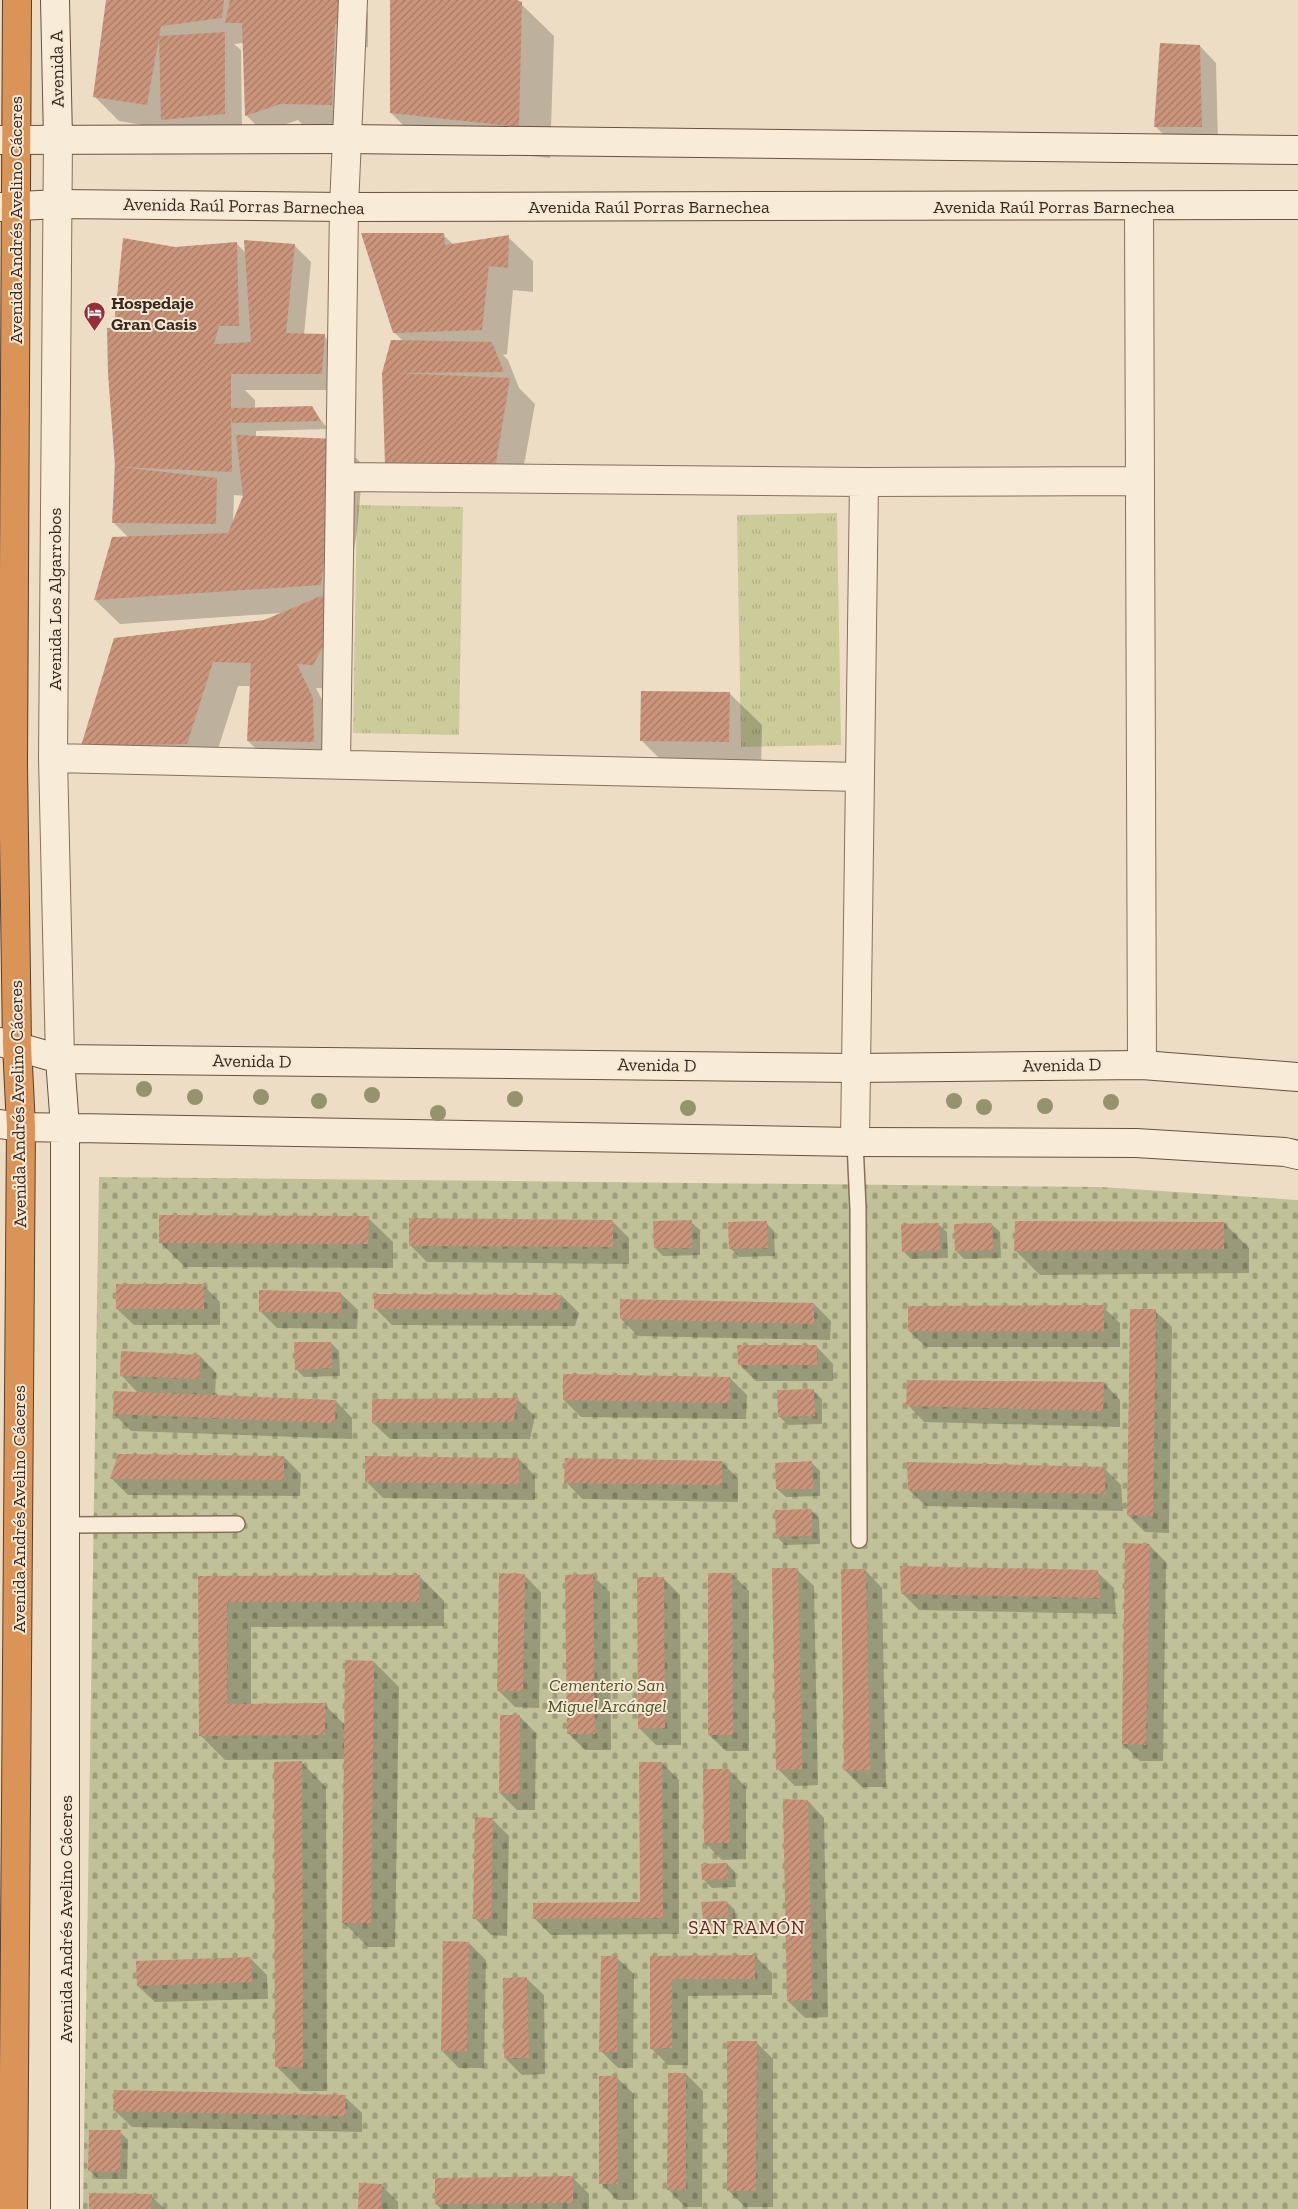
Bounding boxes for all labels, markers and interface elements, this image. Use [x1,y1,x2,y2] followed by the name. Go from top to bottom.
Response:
[45,30,69,108] street label: Avenida A
[5,96,27,344] street label: Avenida Andrés Avelino Cáceres
[123,193,365,219] street label: Avenida Raúl Porras Barnechea
[528,196,770,218] street label: Avenida Raúl Porras Barnechea
[933,196,1175,218] street label: Avenida Raúl Porras Barnechea
[111,292,197,335] place label: Hospedaje Gran Casis
[83,301,107,332] hotel icon: Hospedaje Gran Casis
[44,508,66,690] street label: Avenida Los Algarrobos
[5,980,31,1228] street label: Avenida Andrés Avelino Cáceres
[212,1049,292,1073] street label: Avenida D
[617,1053,697,1077] street label: Avenida D
[1022,1053,1102,1077] street label: Avenida D
[8,1385,30,1633] street label: Avenida Andrés Avelino Cáceres
[547,1674,667,1717] park label: Cementerio San Miguel Arcángel
[55,1795,77,2043] street label: Avenida Andrés Avelino Cáceres
[688,1916,806,1939] district label: SAN RAMÓN

